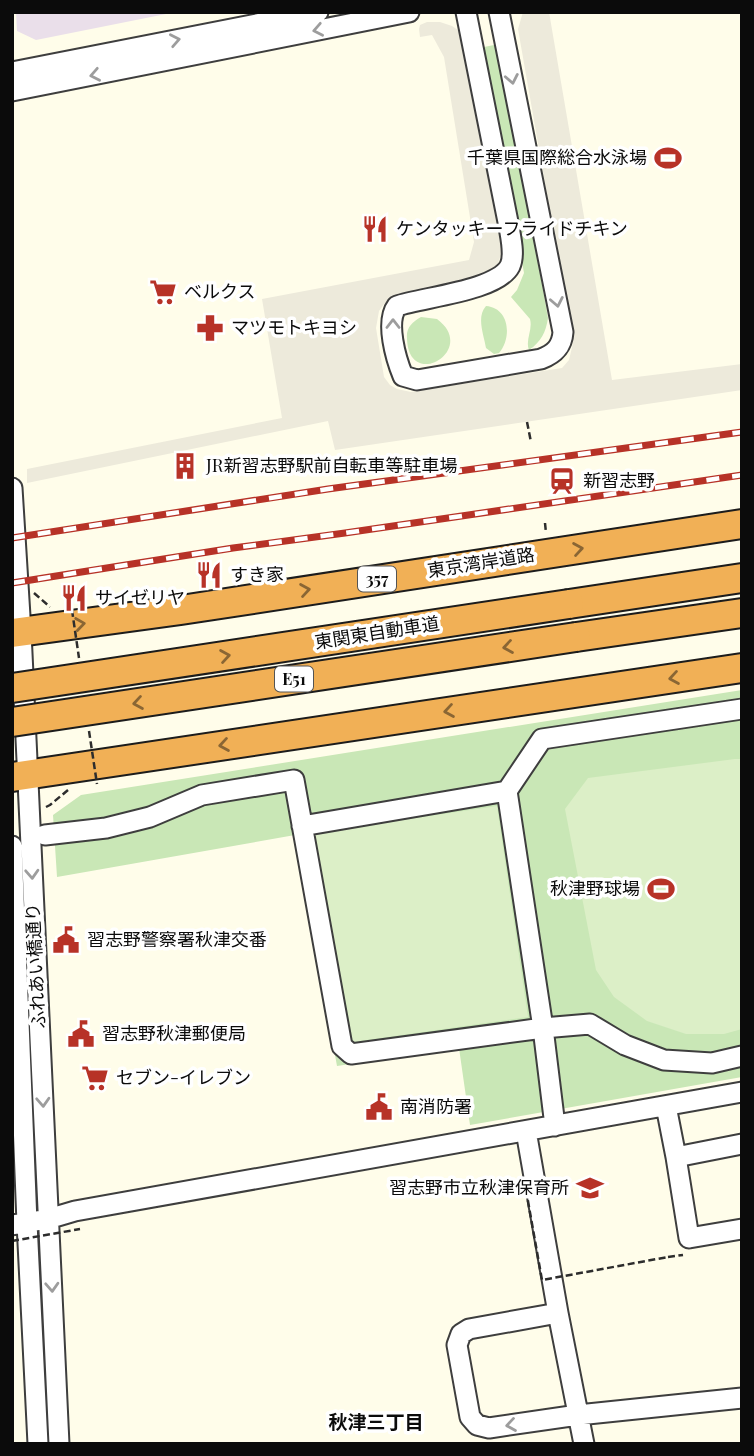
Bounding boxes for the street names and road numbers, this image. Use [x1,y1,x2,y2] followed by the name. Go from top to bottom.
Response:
[426,542,536,582] street label: 東京湾岸道路
[358,566,396,592] road number: 357
[313,610,441,654] street label: 東関東自動車道
[275,666,313,692] road number: E51
[20,903,50,1030] street label: ふれあい橋通り

